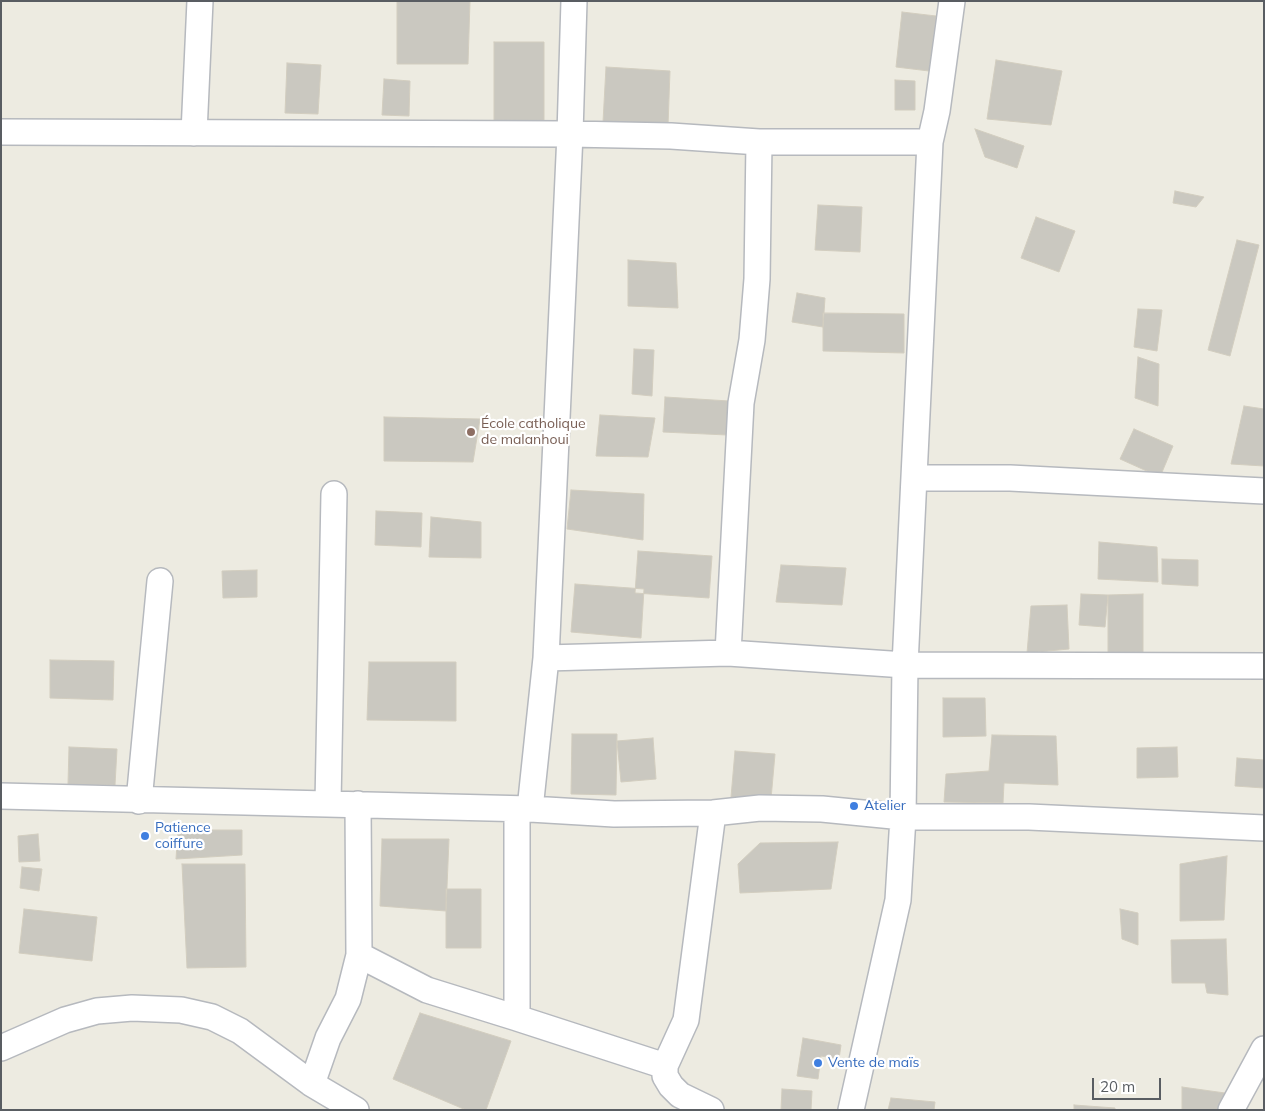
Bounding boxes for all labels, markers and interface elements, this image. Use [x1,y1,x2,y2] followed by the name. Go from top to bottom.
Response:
[481,416,586,448] place label: École catholique de malanhoui
[465,426,477,438] marker: École catholique de malanhoui
[864,798,906,814] place label: Atelier
[848,800,860,812] marker: Atelier
[155,820,211,852] place label: Patience coiffure
[139,830,151,842] marker: Patience coiffure
[828,1055,920,1071] place label: Vente de maïs
[812,1057,824,1069] marker: Vente de maïs
[1095,1068,1164,1100] scale bar
[1100,1077,1135,1096] text: 20 m

